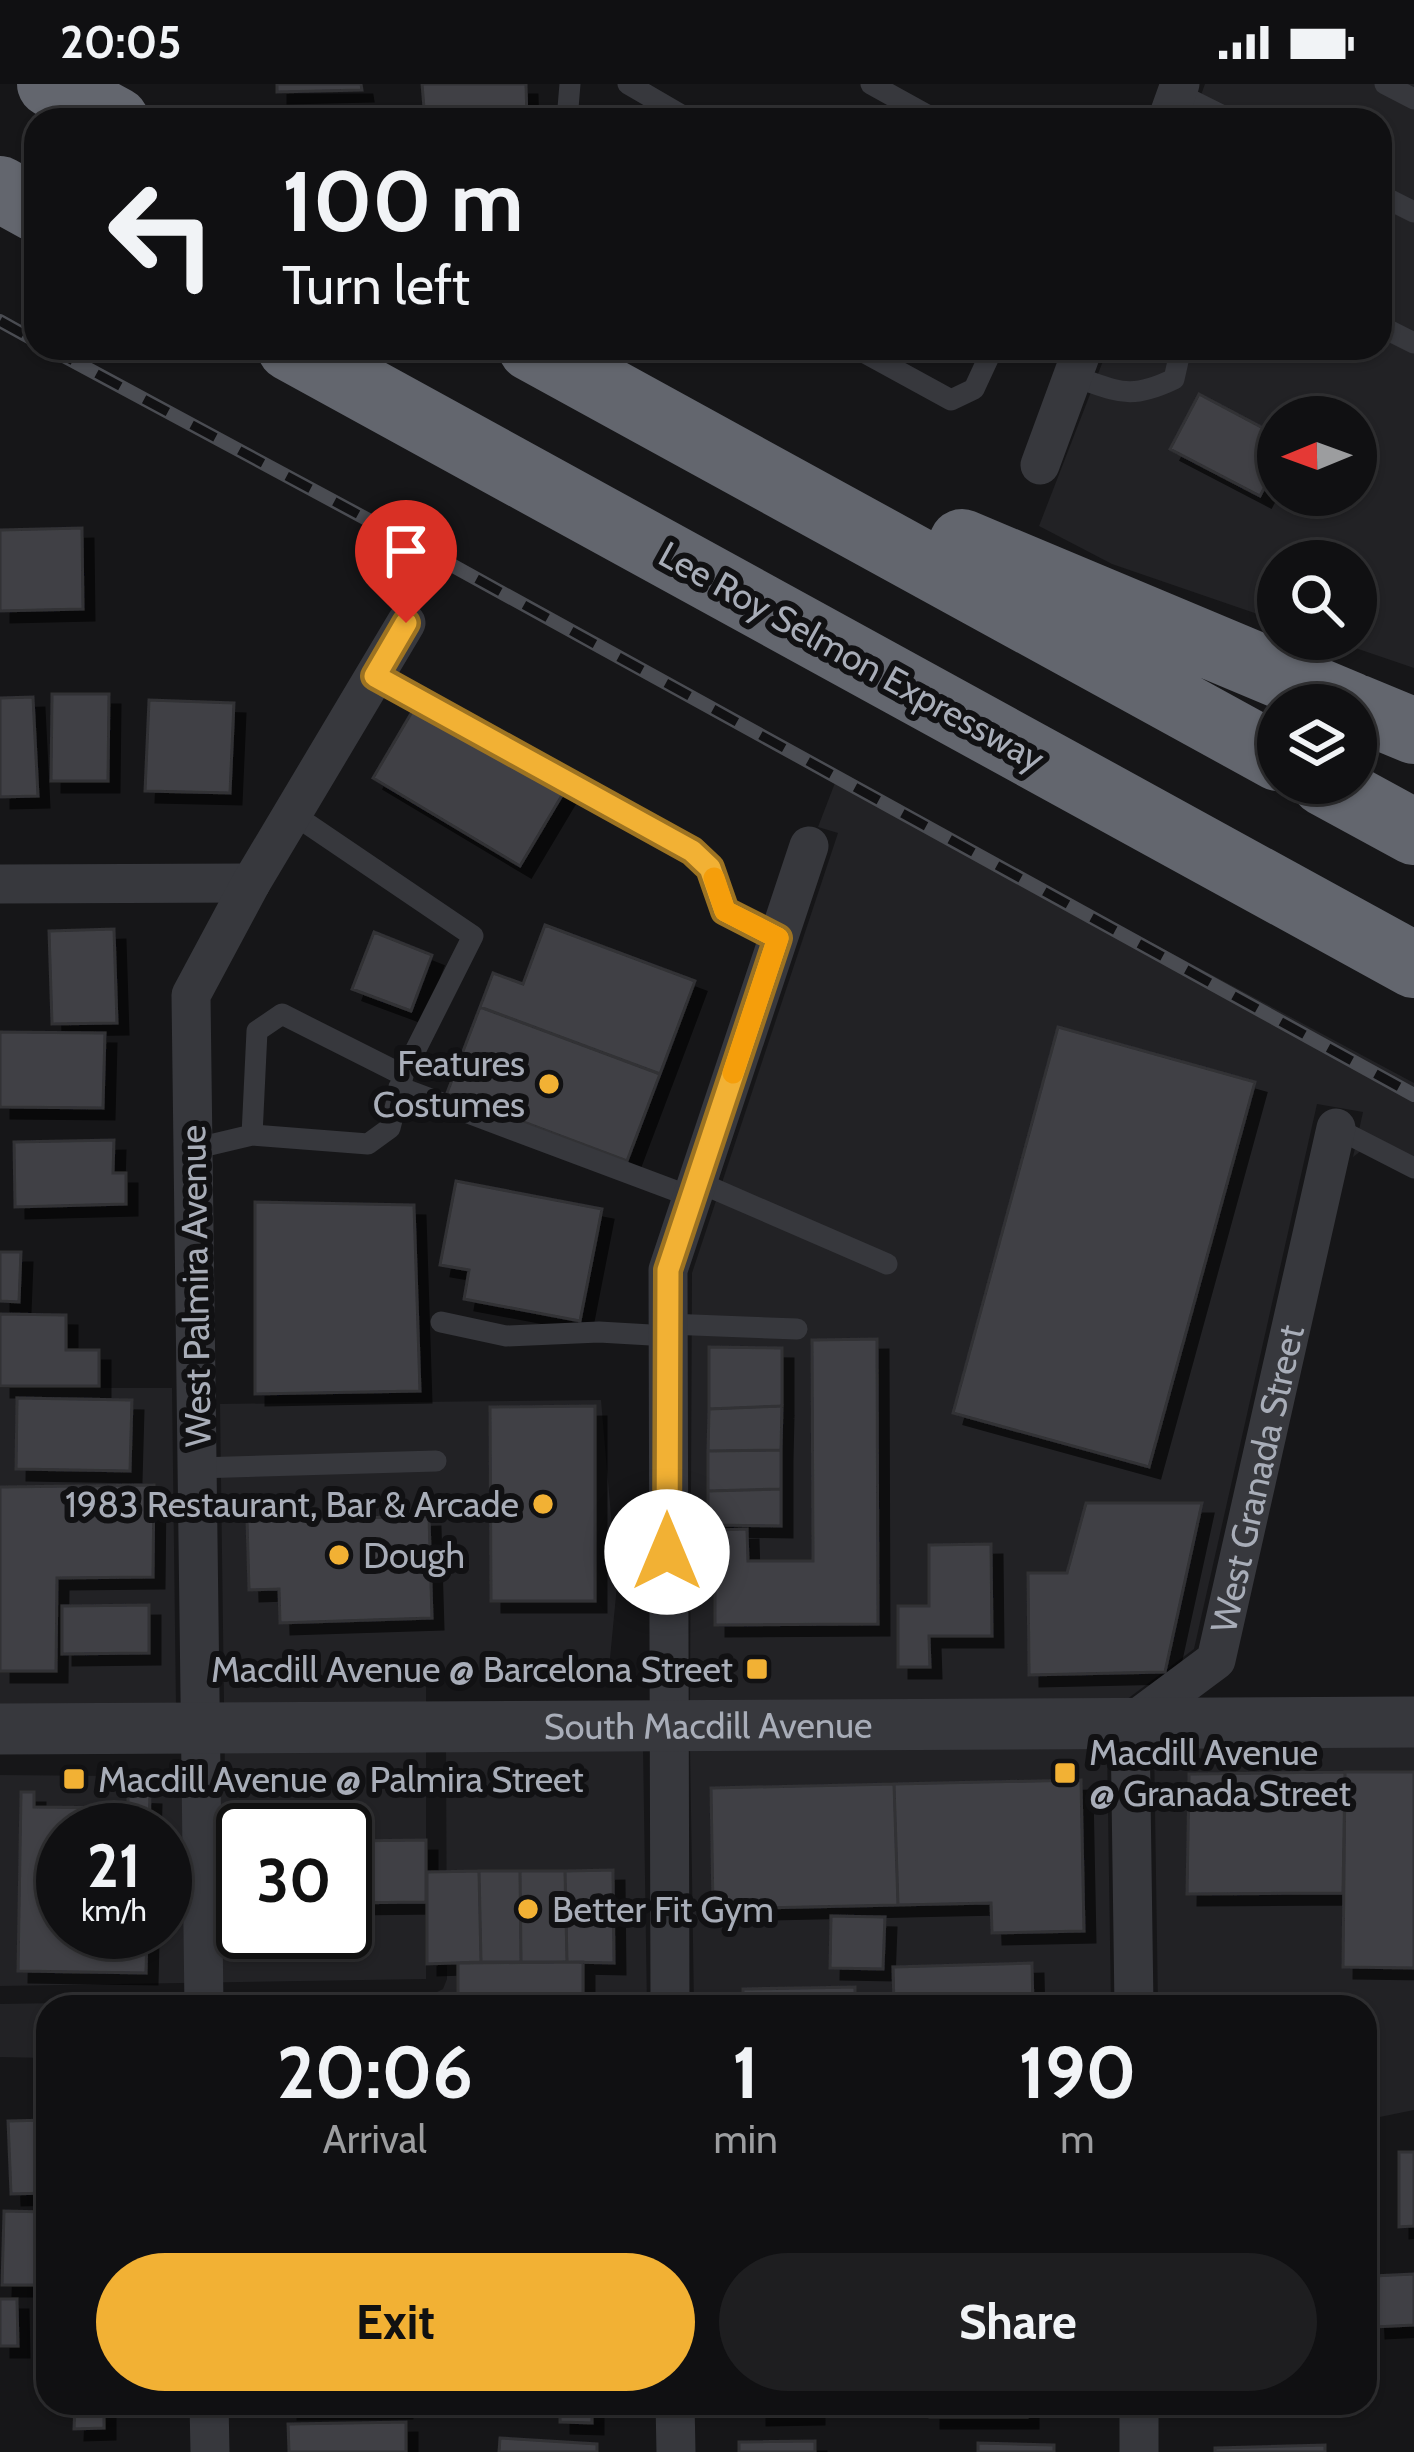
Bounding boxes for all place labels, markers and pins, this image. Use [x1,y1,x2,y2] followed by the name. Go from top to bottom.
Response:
[355,500,457,623] pin
[373,1041,525,1126] place label: Features Costumes
[536,1071,562,1097] marker: Features Costumes
[65,1482,519,1526] place label: 1983 Restaurant, Bar & Arcade
[530,1491,556,1517] marker: 1983 Restaurant, Bar & Arcade
[363,1533,465,1577] place label: Dough
[326,1542,352,1568] marker: Dough
[211,1647,733,1691] place label: Macdill Avenue @ Barcelona Street
[744,1656,770,1682] marker: Macdill Avenue @ Barcelona Street
[1089,1730,1351,1815] place label: Macdill Avenue @ Granada Street
[98,1757,584,1801] place label: Macdill Avenue @ Palmira Street
[1052,1760,1078,1786] marker: Macdill Avenue @ Granada Street
[61,1766,87,1792] marker: Macdill Avenue @ Palmira Street
[552,1887,774,1931] place label: Better Fit Gym
[515,1896,541,1922] marker: Better Fit Gym

